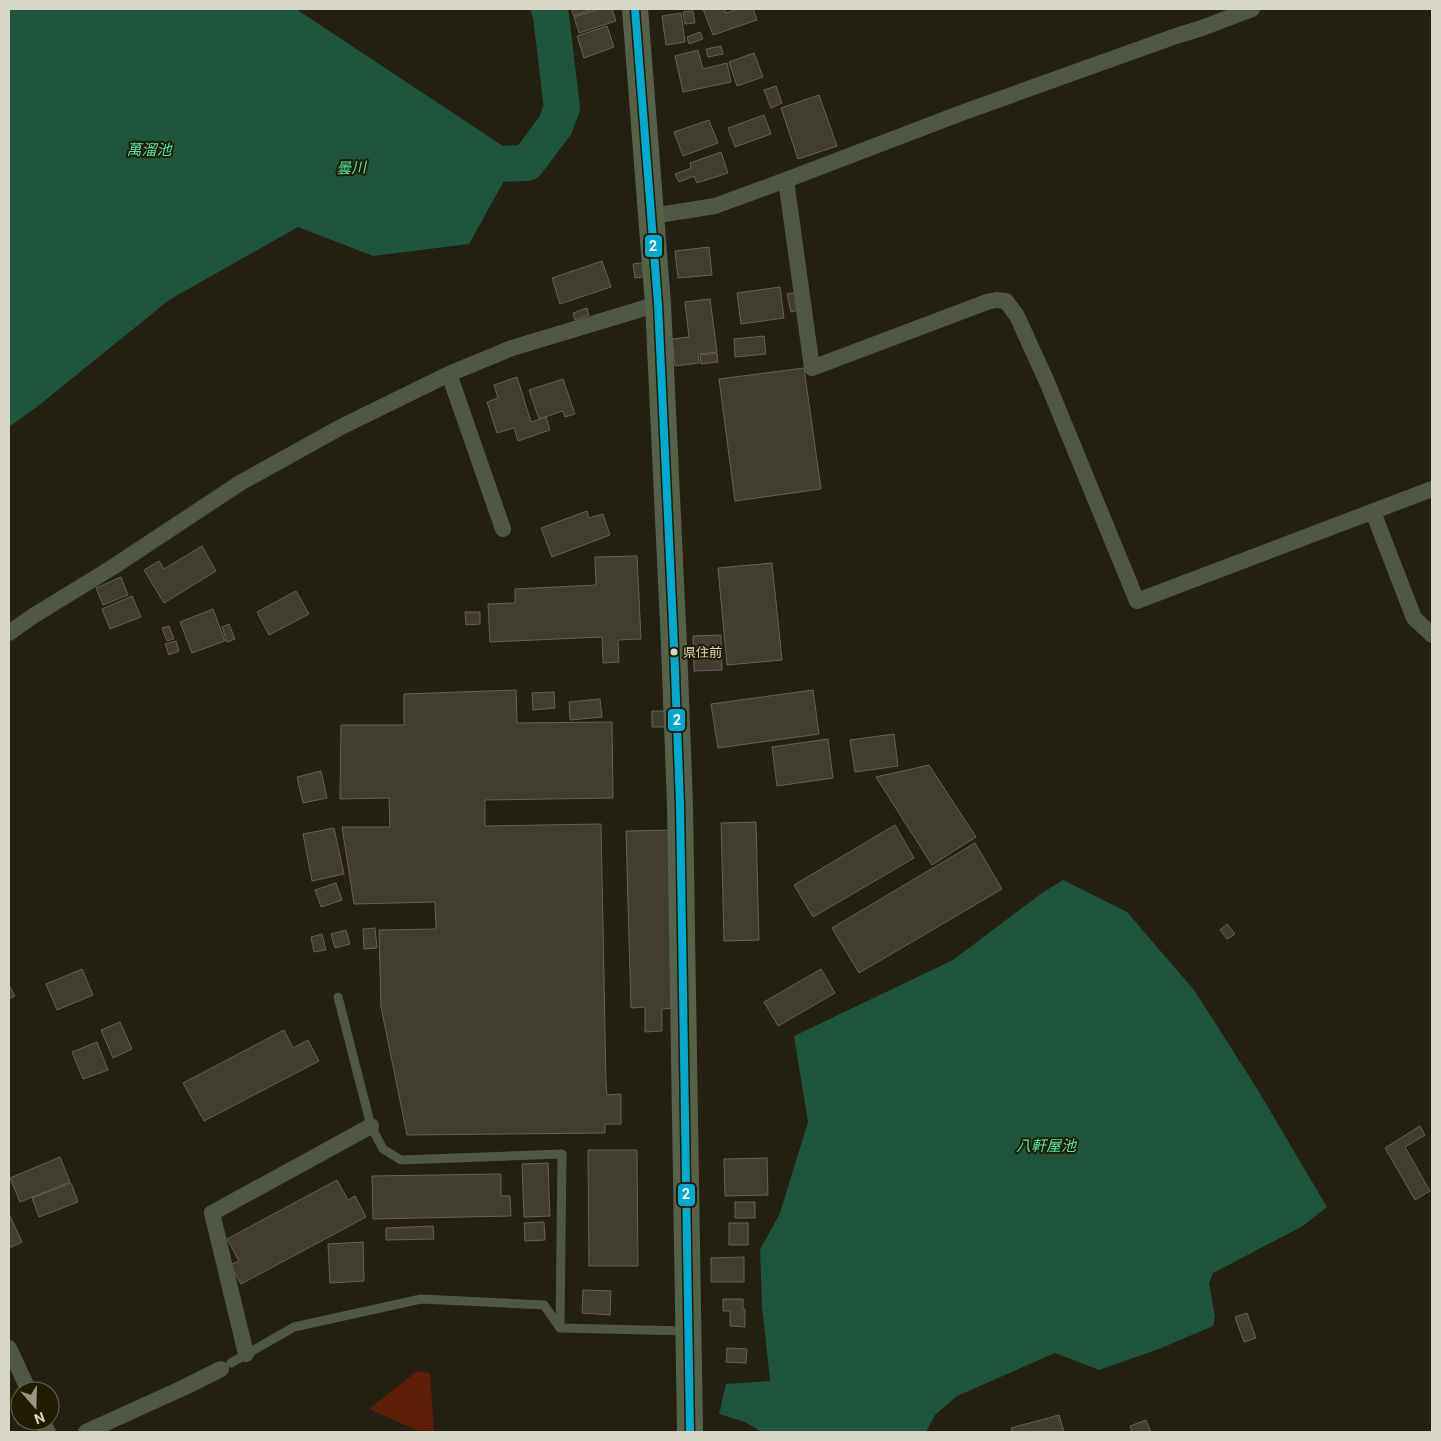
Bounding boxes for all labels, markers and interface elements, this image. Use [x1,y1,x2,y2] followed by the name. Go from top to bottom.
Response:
[126,141,173,159] water label: 萬溜池
[336,158,368,178] water label: 曇川
[644,234,663,258] line badge: 2
[649,238,657,254] text: 2
[683,645,722,660] place label: 県住前
[669,647,679,657] marker: 県住前
[667,708,686,732] line badge: 2
[673,712,681,728] text: 2
[1016,1137,1078,1155] water label: 八軒屋池
[677,1183,696,1207] line badge: 2
[682,1186,690,1202] text: 2
[10,1381,60,1431] north arrow
[32,1409,47,1427] text: N

